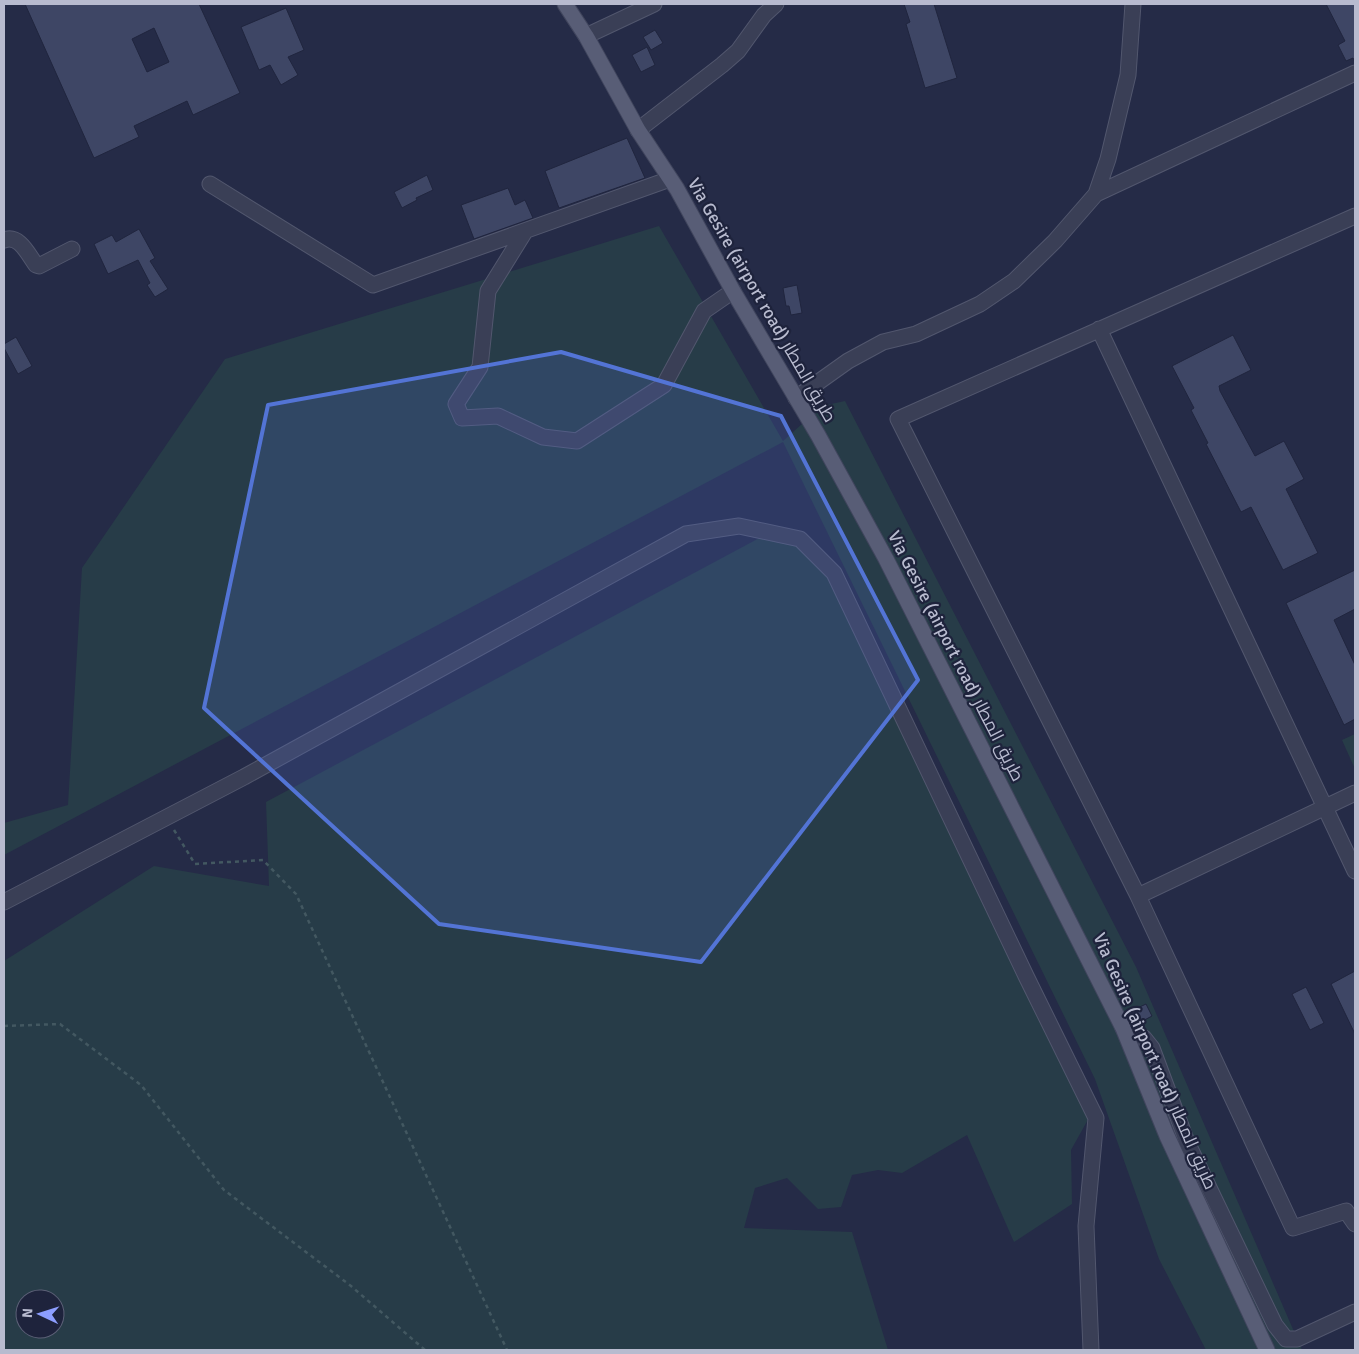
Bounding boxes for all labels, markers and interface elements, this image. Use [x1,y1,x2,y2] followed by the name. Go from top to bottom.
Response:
[682,174,841,427] street label: Via Gesire (airport road) طريق المطار
[882,527,1029,785] street label: Via Gesire (airport road) طريق المطار
[1087,929,1222,1193] street label: Via Gesire (airport road) طريق المطار
[15,1289,65,1339] north arrow
[19,1308,36,1319] text: N

